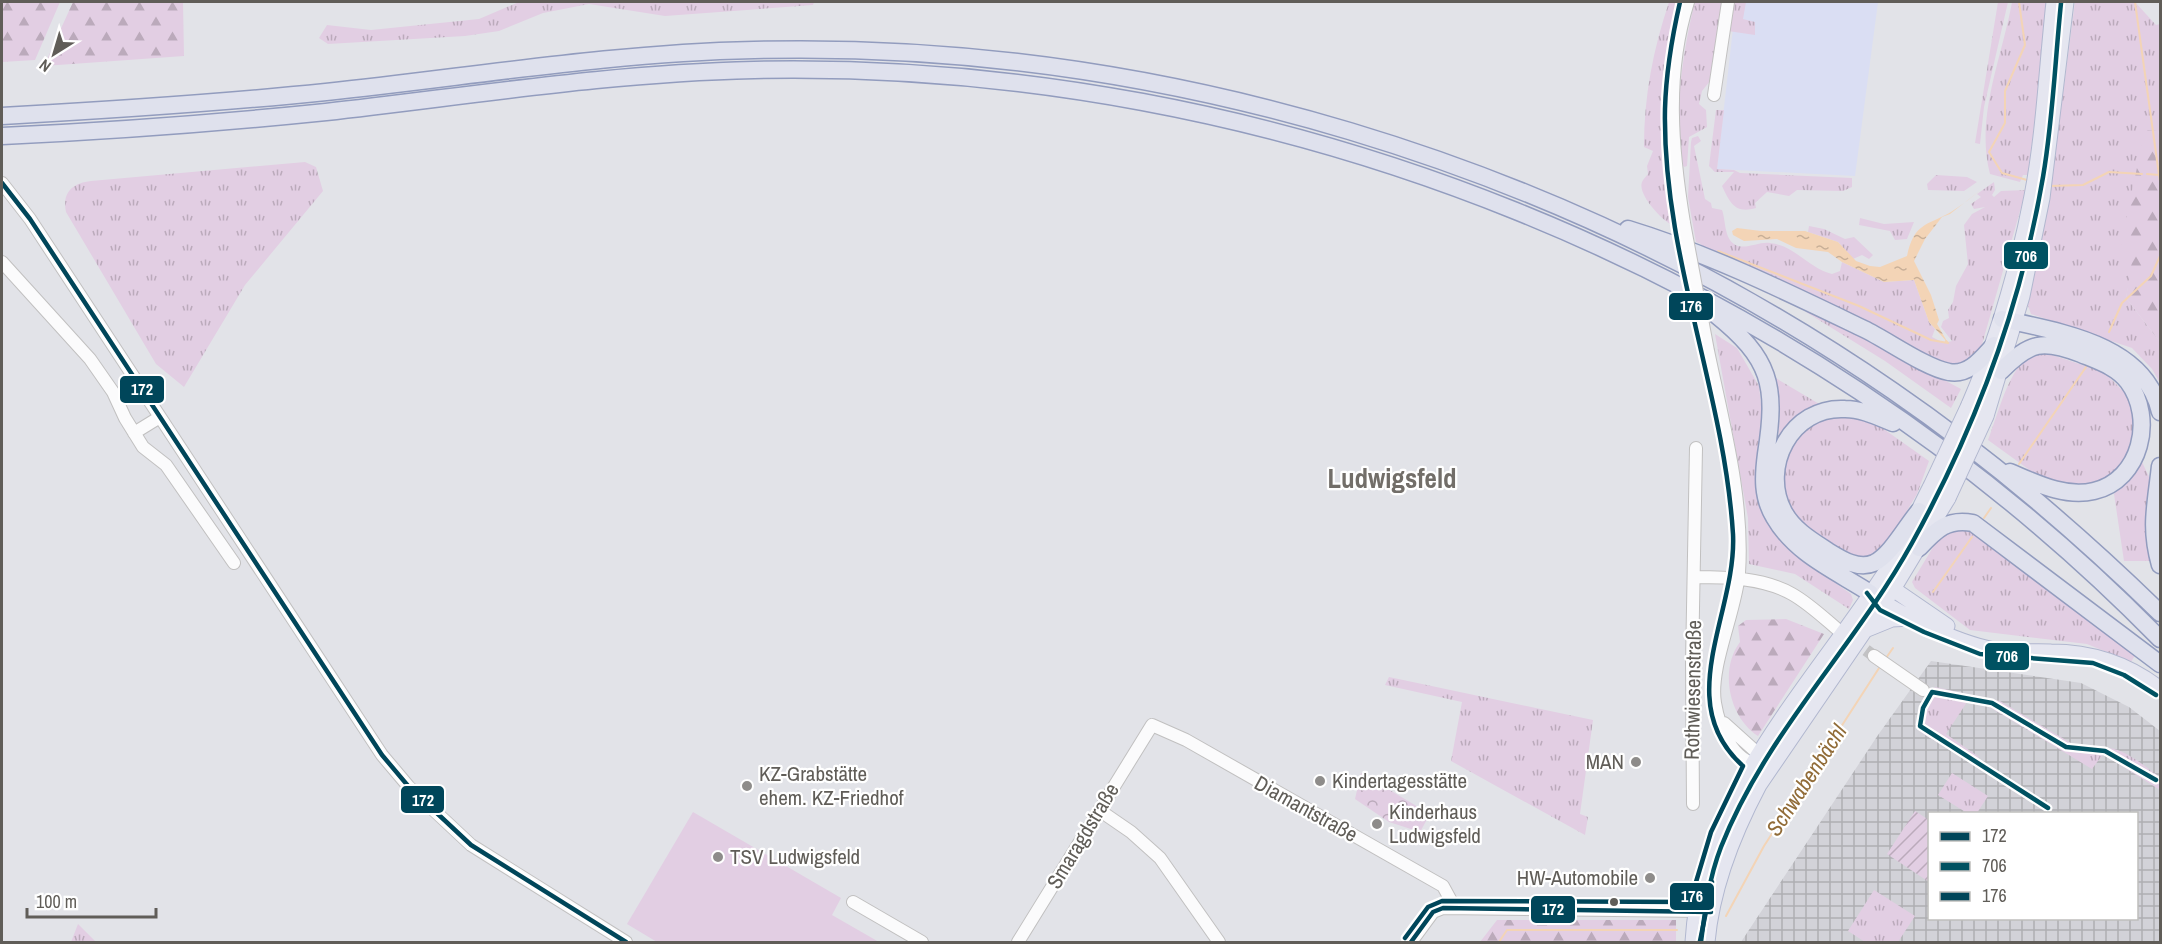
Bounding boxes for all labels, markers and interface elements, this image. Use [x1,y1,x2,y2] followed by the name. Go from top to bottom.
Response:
[24,24,84,84] north arrow
[35,54,55,78] text: N
[2003,241,2049,270] line badge: 706
[2015,245,2037,267] text: 706
[1668,292,1714,321] line badge: 176
[1680,295,1702,317] text: 176
[119,375,165,404] line badge: 172
[131,378,153,400] text: 172
[1327,460,1457,496] district label: Ludwigsfeld
[1677,620,1708,760] street label: Rothwiesenstraße
[1984,642,2030,671] line badge: 706
[1996,645,2018,667] text: 706
[1759,718,1854,842] water label: Schwabenbächl
[1586,747,1624,776] place label: MAN
[1629,755,1643,769] marker: MAN
[759,759,904,812] place label: KZ-Grabstätte ehem. KZ-Friedhof
[1332,766,1467,795] place label: Kindertagesstätte
[1249,768,1363,849] street label: Diamantstraße
[1313,774,1327,788] marker: Kindertagesstätte
[1040,777,1126,894] street label: Smaragdstraße
[740,779,754,793] marker: KZ-Grabstätte ehem. KZ-Friedhof
[400,785,445,814] line badge: 172
[412,789,434,811] text: 172
[1389,797,1481,850] place label: Kinderhaus Ludwigsfeld
[1928,812,2138,920] legend
[1370,817,1384,831] marker: Kinderhaus Ludwigsfeld
[1982,823,2007,848] text: 172
[730,842,860,871] place label: TSV Ludwigsfeld
[711,850,725,864] marker: TSV Ludwigsfeld
[1982,853,2007,878] text: 706
[1517,863,1638,892] place label: HW-Automobile
[1643,871,1657,885] marker: HW-Automobile
[27,881,156,919] scale bar
[1669,882,1715,911] line badge: 176
[1982,883,2007,908] text: 176
[1681,885,1703,907] text: 176
[36,889,77,914] text: 100 m
[1530,895,1576,924] line badge: 172
[1608,896,1620,908] unlabelled marker
[1542,898,1564,920] text: 172

